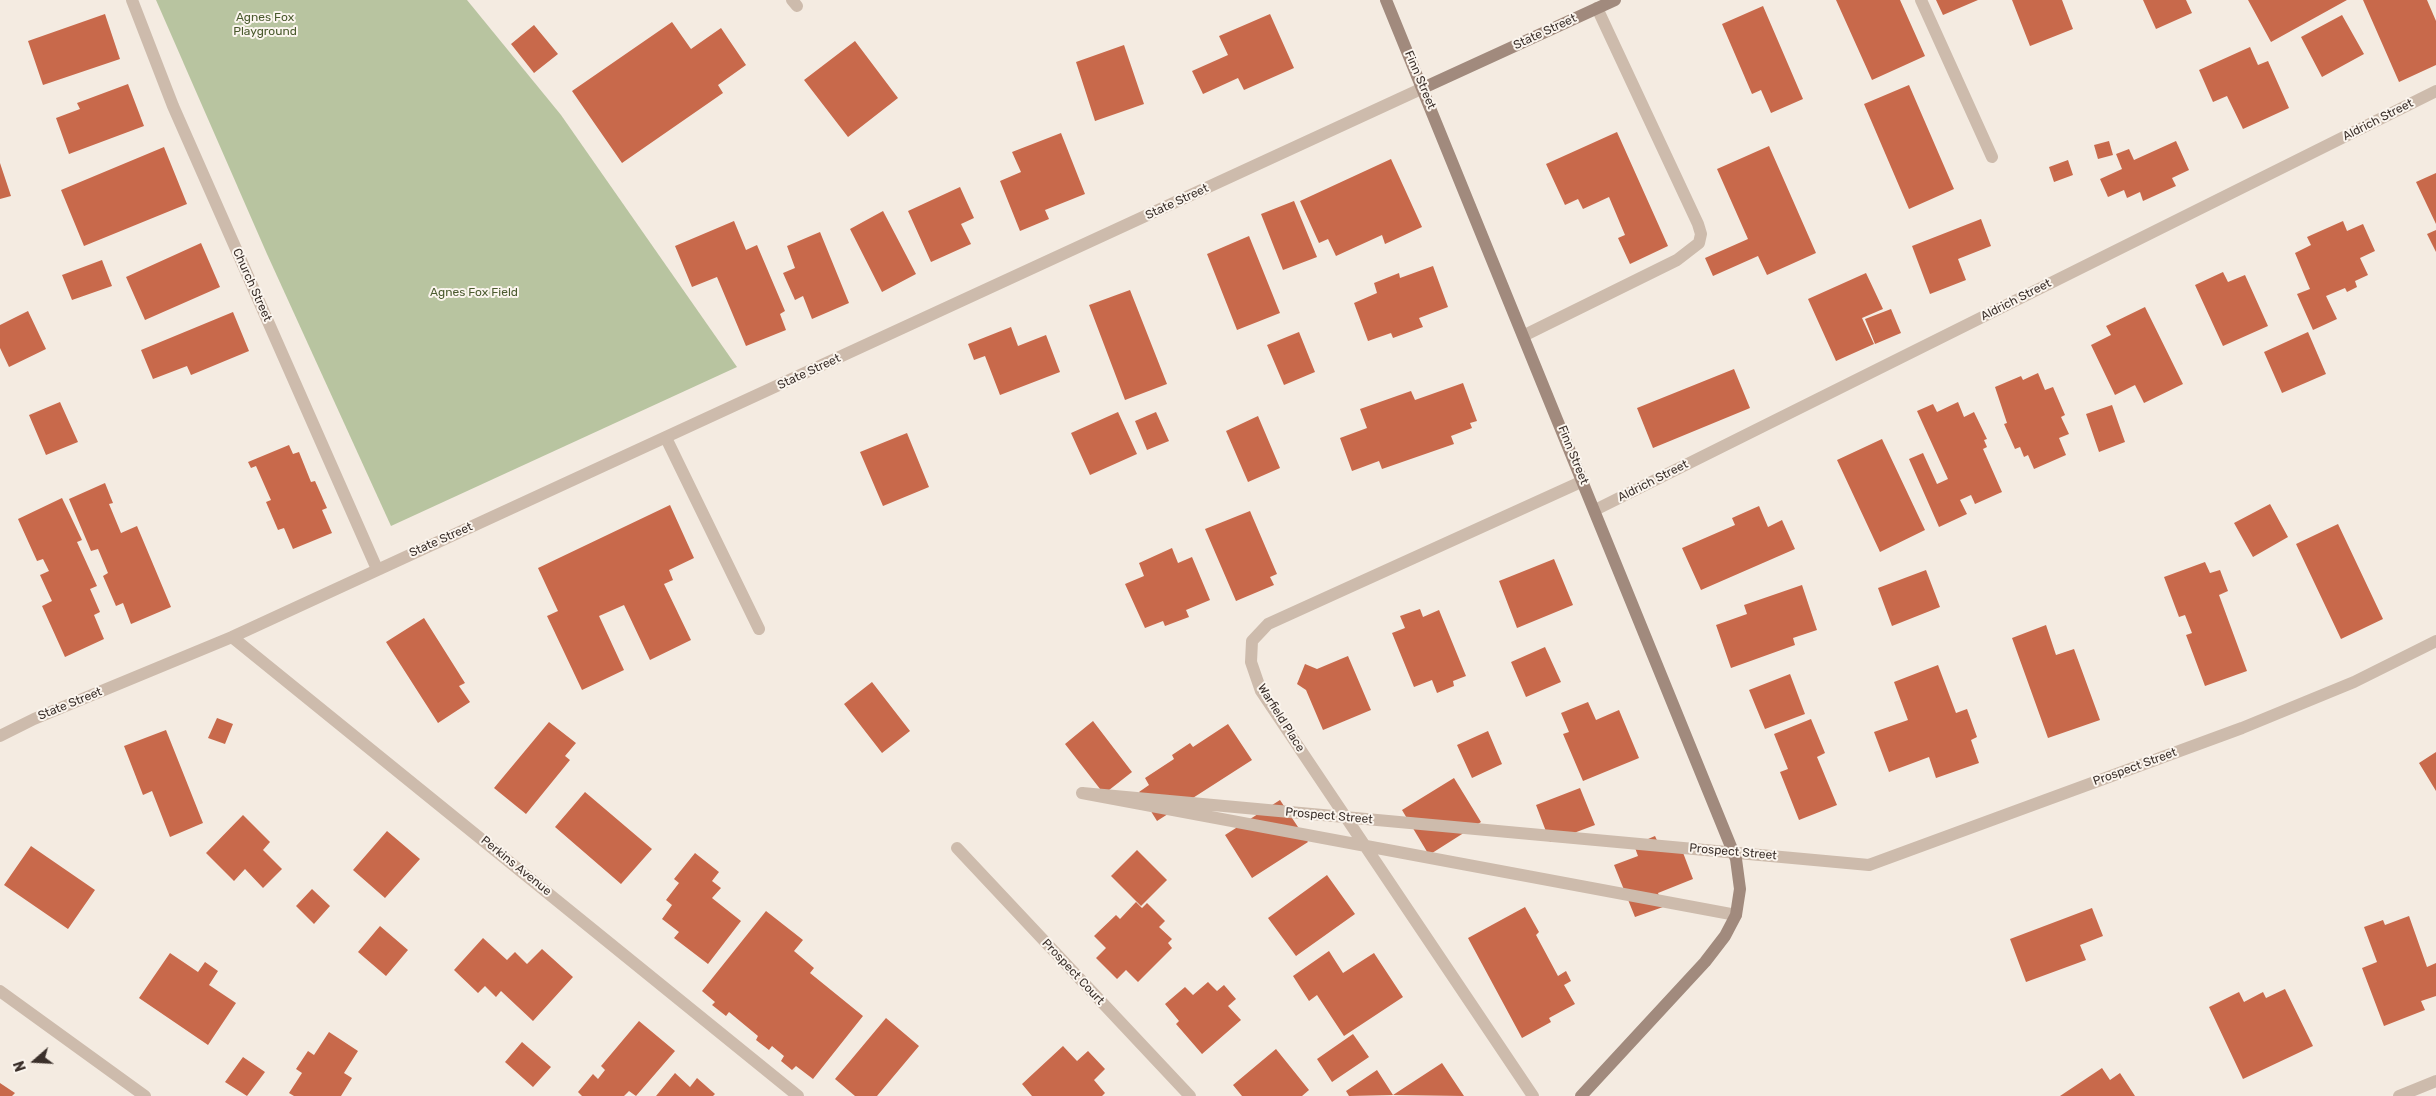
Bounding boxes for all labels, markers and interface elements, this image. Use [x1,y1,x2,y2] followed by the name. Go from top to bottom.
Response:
[233,11,297,39] park label: Agnes Fox Playground
[1511,11,1579,53] street label: State Street
[1401,49,1439,111] street label: Finn Street
[2340,96,2416,144] street label: Aldrich Street
[1143,181,1211,223] street label: State Street
[229,246,275,324] street label: Church Street
[1978,276,2054,324] street label: Aldrich Street
[430,286,518,300] park label: Agnes Fox Field
[775,351,843,393] street label: State Street
[1555,424,1591,486] street label: Finn Street
[1615,457,1691,505] street label: Aldrich Street
[407,520,475,560] street label: State Street
[1254,681,1308,755] street label: Warfield Place
[36,685,104,723] street label: State Street
[2091,745,2179,789] street label: Prospect Street
[1285,805,1373,827] street label: Prospect Street
[478,833,554,899] street label: Perkins Avenue
[1689,841,1777,863] street label: Prospect Street
[1039,936,1107,1008] street label: Prospect Court
[10,1036,60,1086] north arrow
[11,1059,30,1074] text: N

